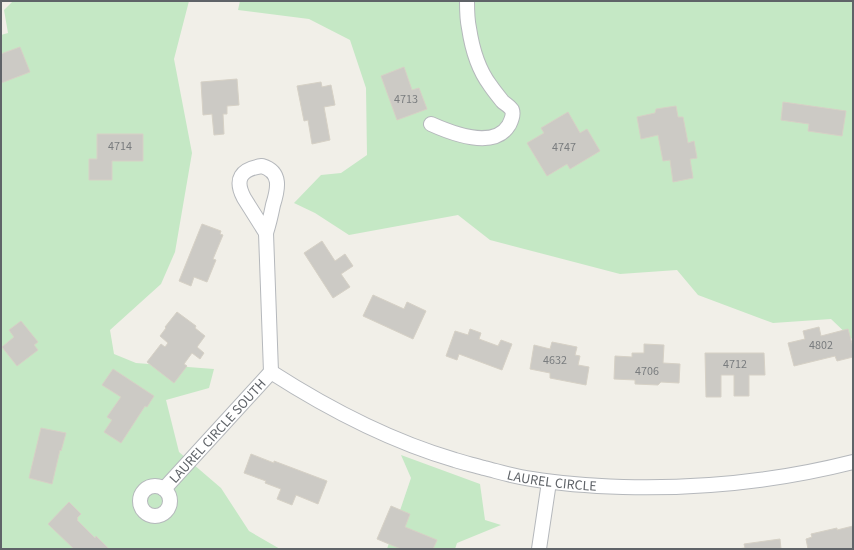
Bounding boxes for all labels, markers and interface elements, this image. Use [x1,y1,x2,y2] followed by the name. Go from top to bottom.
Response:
[394,91,418,108] house number: 4713
[108,138,132,155] house number: 4714
[552,139,576,156] house number: 4747
[809,337,833,354] house number: 4802
[543,352,567,369] house number: 4632
[723,356,747,373] house number: 4712
[635,363,659,380] house number: 4706
[165,375,271,488] street label: LAUREL CIRCLE SOUTH
[505,465,597,497] street label: LAUREL CIRCLE

